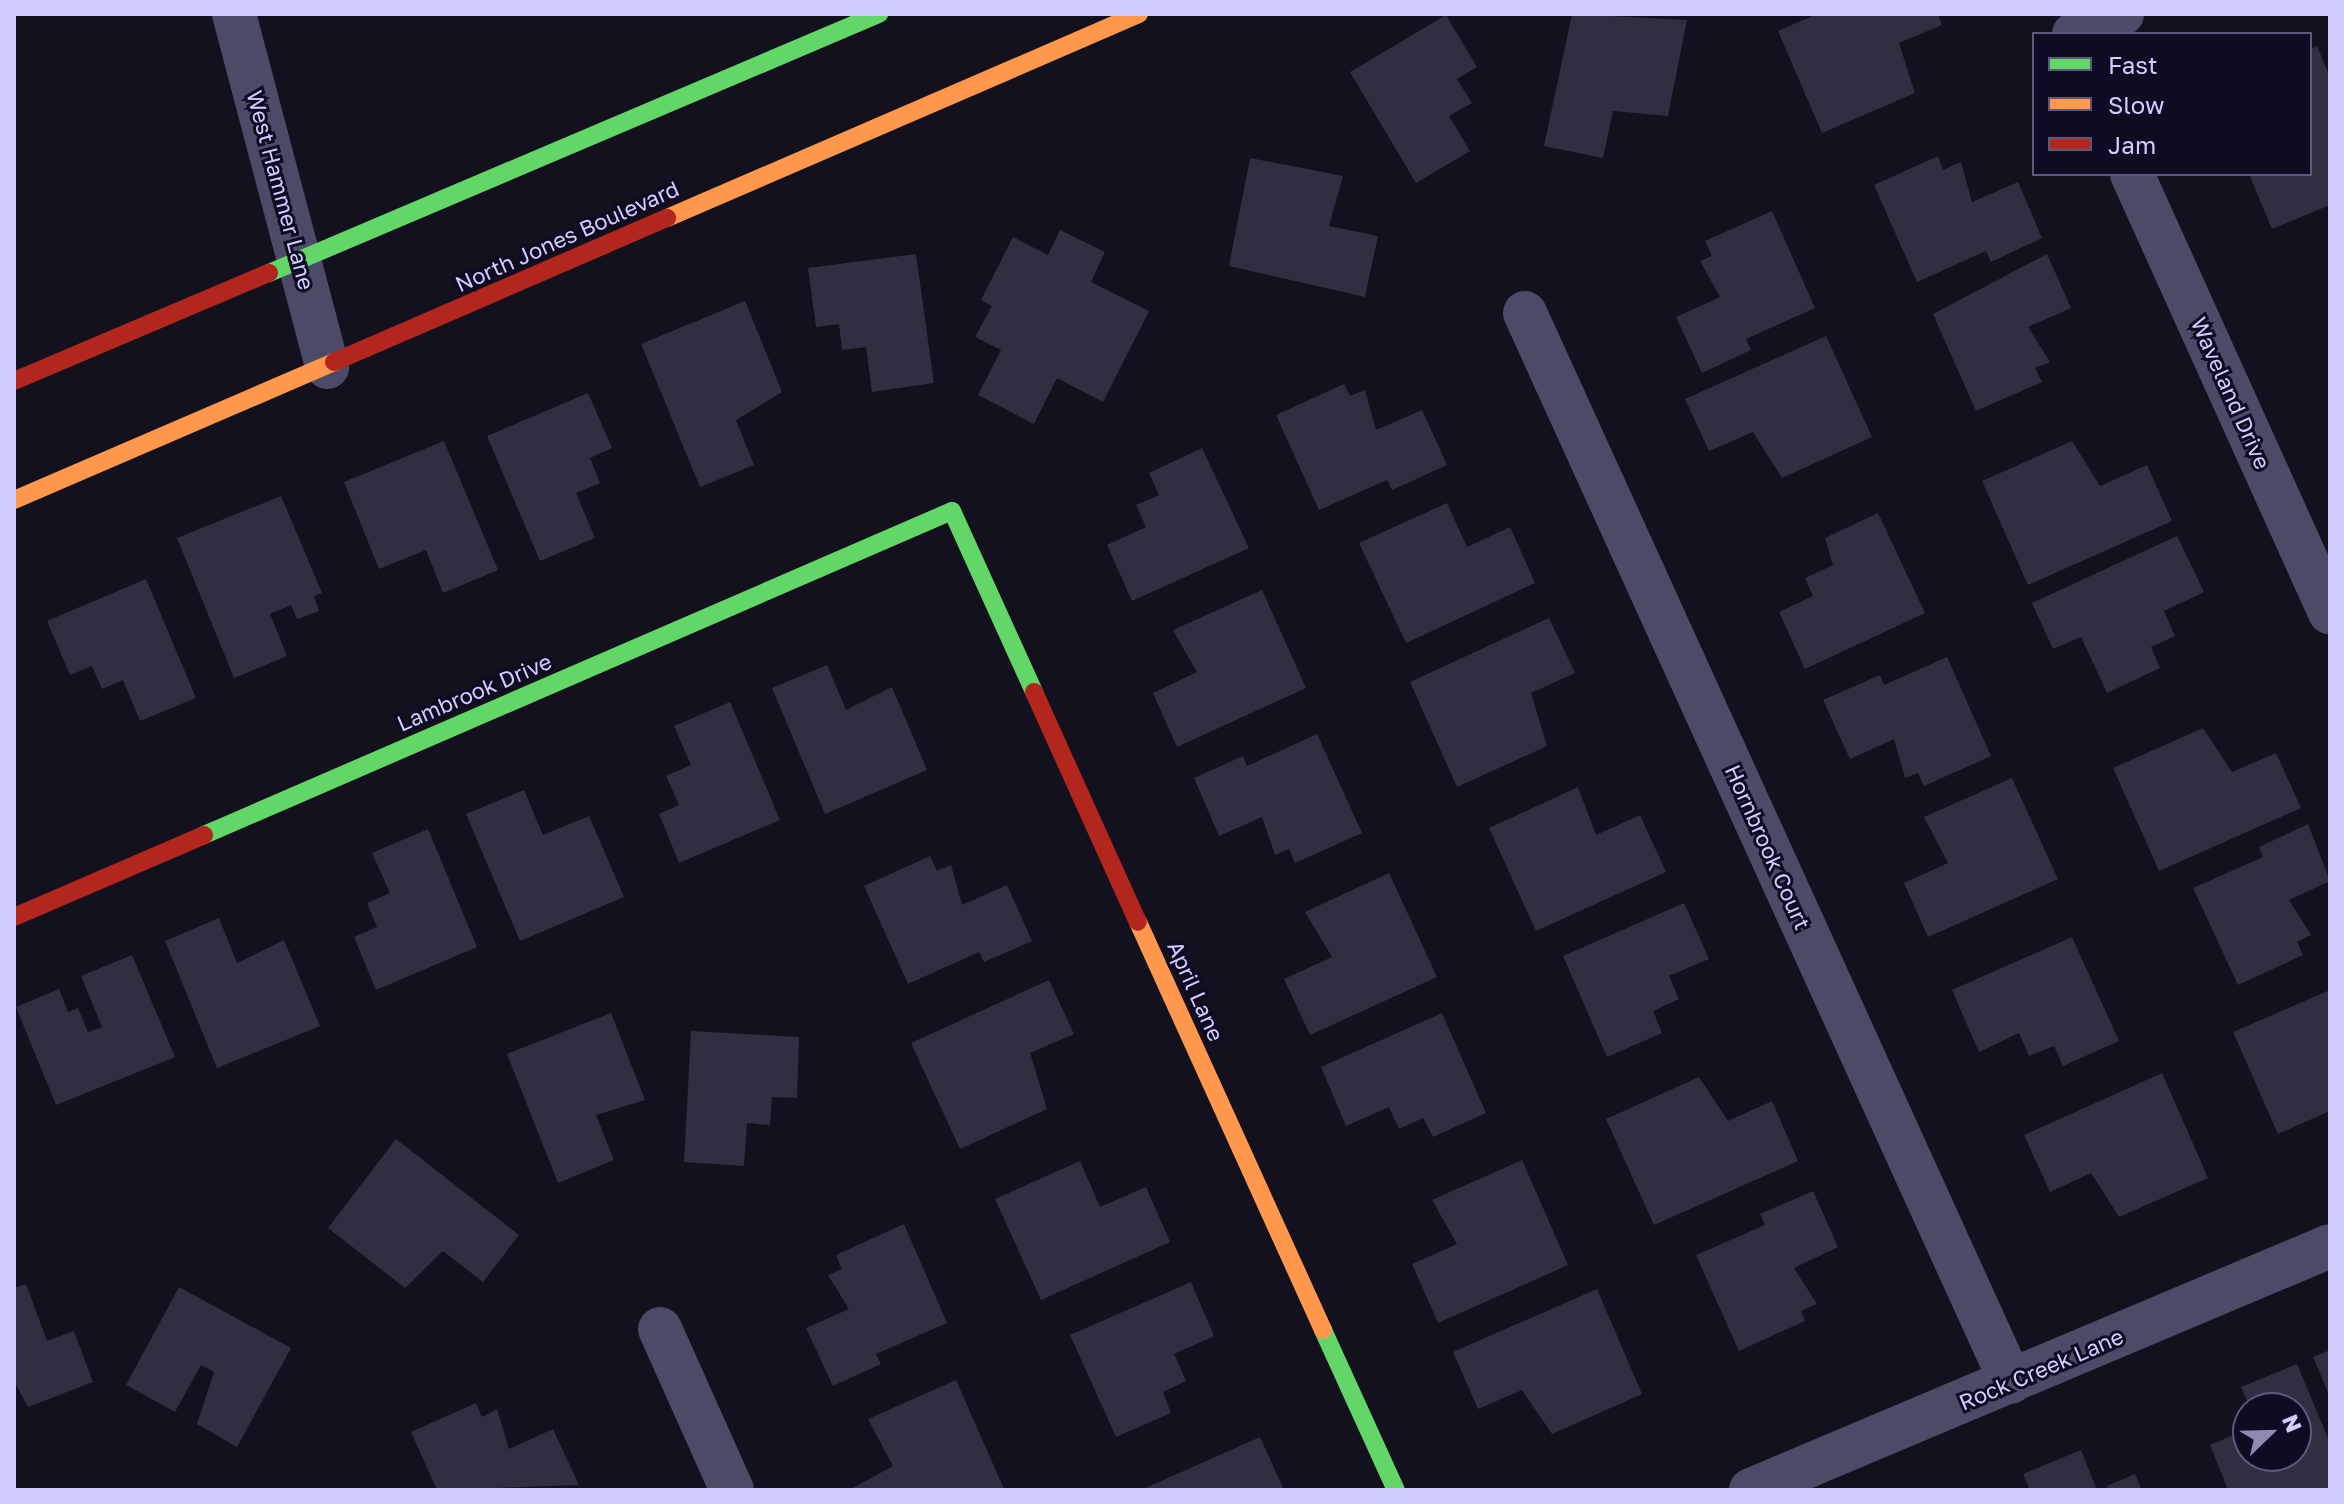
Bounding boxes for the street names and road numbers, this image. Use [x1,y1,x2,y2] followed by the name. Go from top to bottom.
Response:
[242,87,320,293] street label: West Hammer Lane
[451,175,683,297] street label: North Jones Boulevard
[2186,313,2276,473] street label: Waveland Drive
[393,648,555,736] street label: Lambrook Drive
[1720,761,1816,933] street label: Hornbrook Court
[1162,937,1230,1045] street label: April Lane
[1955,1322,2127,1416] street label: Rock Creek Lane

